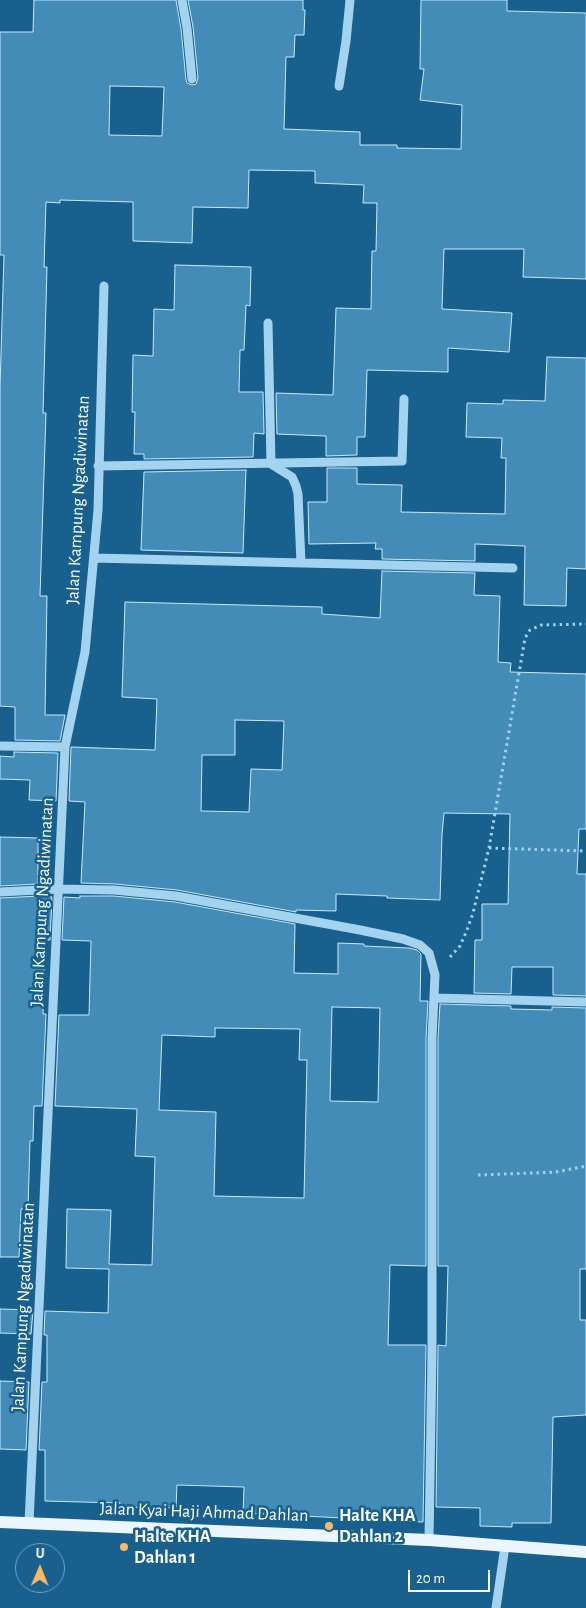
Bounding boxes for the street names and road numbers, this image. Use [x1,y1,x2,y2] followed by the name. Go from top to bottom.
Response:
[62,395,94,605] street label: Jalan Kampung Ngadiwinatan
[26,797,58,1007] street label: Jalan Kampung Ngadiwinatan
[7,1202,39,1412] street label: Jalan Kampung Ngadiwinatan
[99,1498,309,1526] street label: Jalan Kyai Haji Ahmad Dahlan

